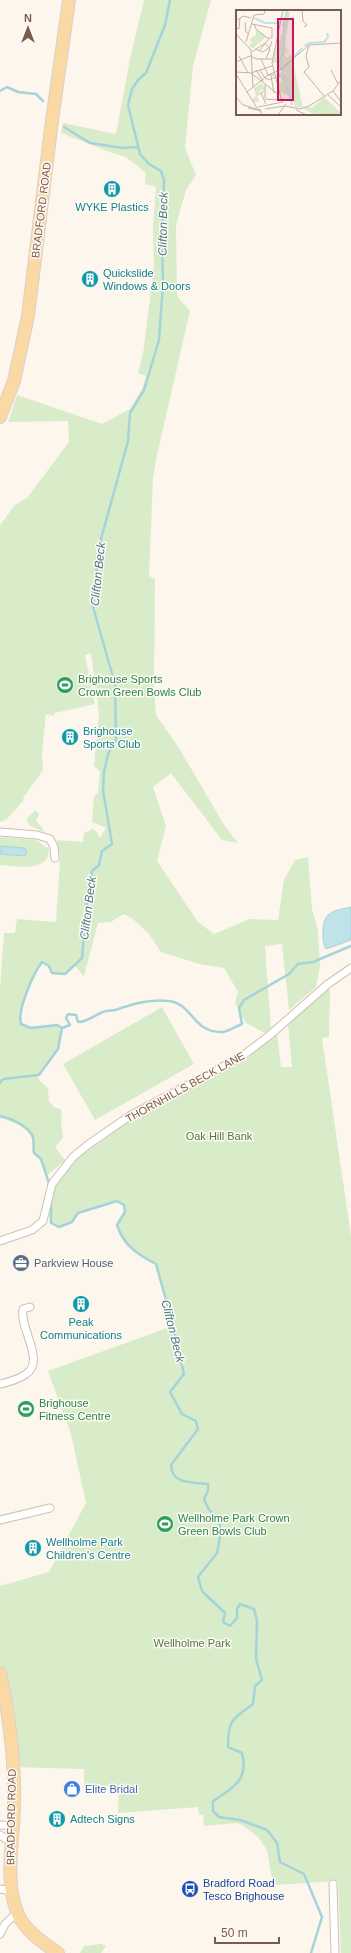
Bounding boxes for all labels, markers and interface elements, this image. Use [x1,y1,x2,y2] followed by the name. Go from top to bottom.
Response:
[8,8,48,48] north arrow
[236,10,341,115] inset map
[24,12,32,24] text: N
[29,161,53,259] street label: BRADFORD ROAD
[102,179,122,199] building icon: WYKE Plastics
[155,191,171,256] water label: Clifton Beck
[75,201,149,213] place label: WYKE Plastics
[103,267,191,292] place label: Quickslide Windows & Doors
[80,269,100,289] building icon: Quickslide Windows & Doors
[88,540,108,607] water label: Clifton Beck
[78,673,202,698] place label: Brighouse Sports Crown Green Bowls Club
[55,675,75,695] sports icon: Brighouse Sports Crown Green Bowls Club
[83,725,140,750] place label: Brighouse Sports Club
[60,727,80,747] building icon: Brighouse Sports Club
[77,874,99,941] water label: Clifton Beck
[123,1049,247,1125] street label: THORNHILLS BECK LANE
[186,1130,253,1142] park label: Oak Hill Bank
[11,1253,31,1273] office icon: Parkview House
[34,1257,113,1269] place label: Parkview House
[71,1294,91,1314] building icon: Peak Communications
[158,1298,188,1365] water label: Clifton Beck
[40,1316,122,1341] place label: Peak Communications
[39,1397,111,1422] place label: Brighouse Fitness Centre
[16,1399,36,1419] sports icon: Brighouse Fitness Centre
[178,1512,290,1537] place label: Wellholme Park Crown Green Bowls Club
[155,1514,175,1534] sports icon: Wellholme Park Crown Green Bowls Club
[46,1536,131,1561] place label: Wellholme Park Children's Centre
[23,1538,43,1558] building icon: Wellholme Park Children's Centre
[154,1637,231,1649] park label: Wellholme Park
[4,1769,18,1865] street label: BRADFORD ROAD
[62,1779,82,1799] shop icon: Elite Bridal
[85,1783,138,1795] place label: Elite Bridal
[47,1809,67,1829] building icon: Adtech Signs
[70,1813,135,1825] place label: Adtech Signs
[203,1877,284,1902] place label: Bradford Road Tesco Brighouse
[180,1879,200,1899] bus stop icon: Bradford Road Tesco Brighouse
[215,1919,279,1945] scale bar
[221,1926,248,1940] text: 50 m

